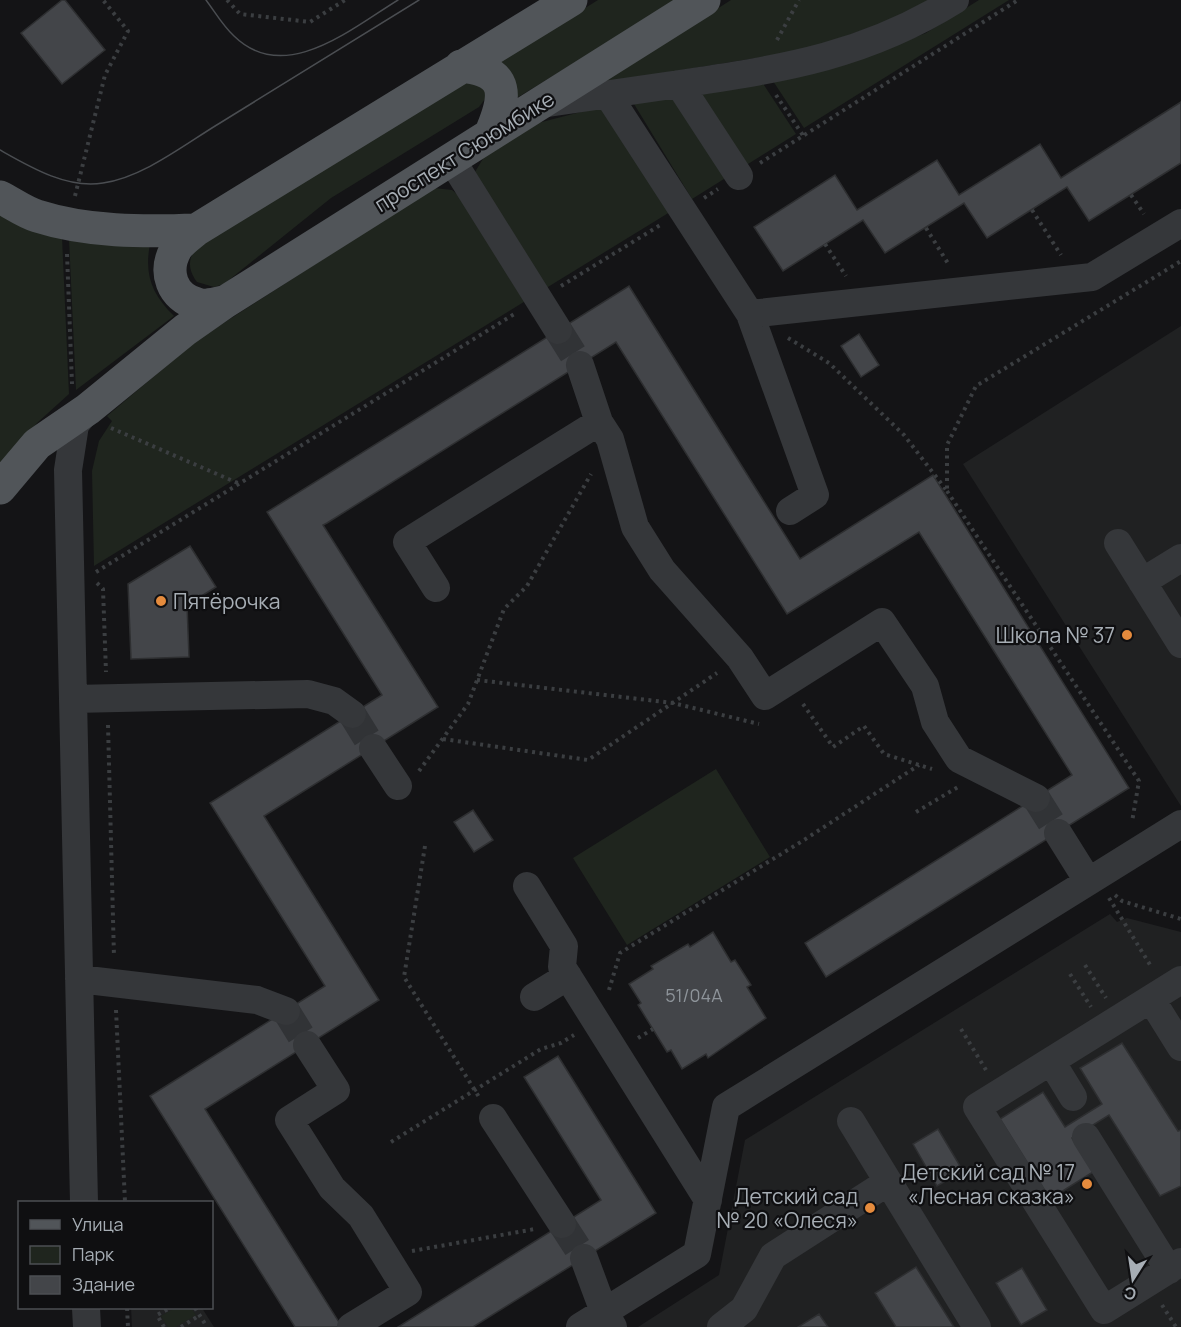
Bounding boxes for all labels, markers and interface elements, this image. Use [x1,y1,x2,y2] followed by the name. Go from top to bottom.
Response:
[369,84,559,218] street label: проспект Сююмбике
[173,587,280,615] place label: Пятёрочка
[154,594,168,608] marker: Пятёрочка
[996,621,1115,649] place label: Школа № 37
[1120,628,1134,642] marker: Школа № 37
[665,983,723,1007] house number: 51/04А
[901,1158,1075,1210] place label: Детский сад № 17 «Лесная сказка»
[1080,1177,1094,1191] marker: Детский сад № 17 «Лесная сказка»
[716,1182,858,1234] place label: Детский сад № 20 «Олеся»
[18,1201,213,1309] legend
[863,1201,877,1215] marker: Детский сад № 20 «Олеся»
[72,1212,124,1236] text: Улица
[72,1242,115,1266] text: Парк
[1103,1249,1163,1309] north arrow
[72,1272,135,1296] text: Здание
[1122,1282,1138,1306] text: С

